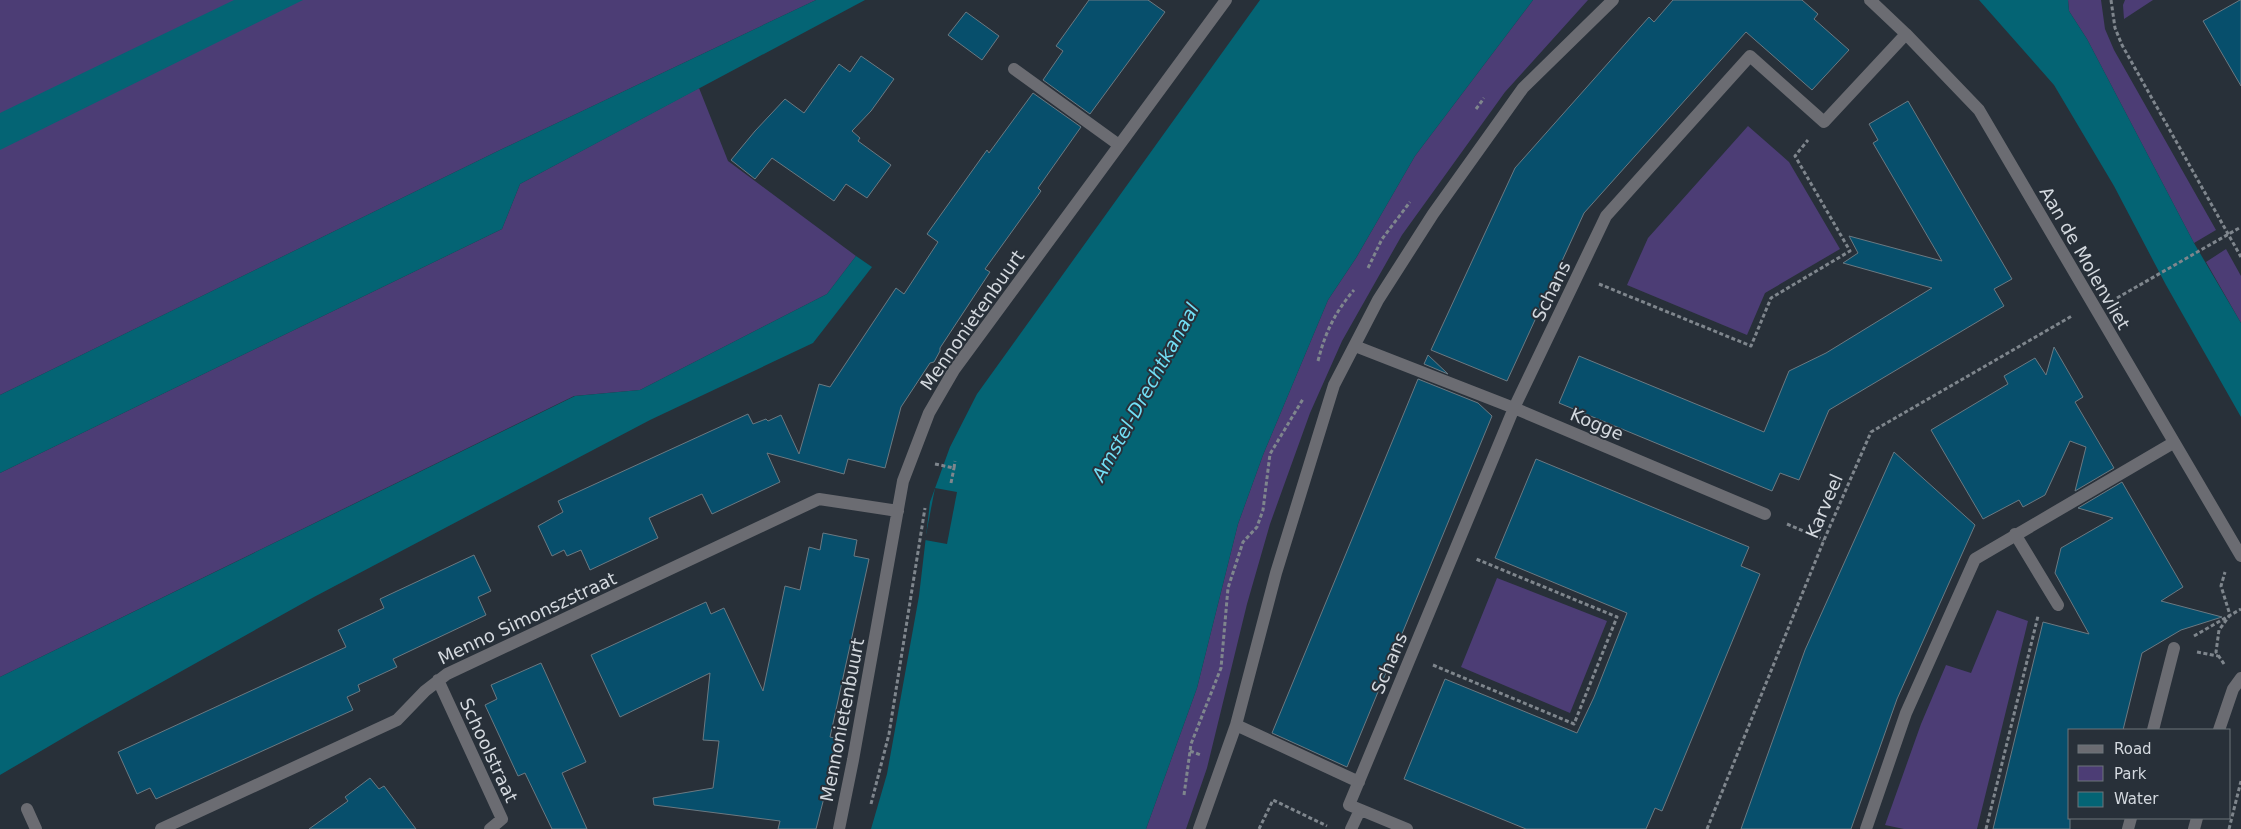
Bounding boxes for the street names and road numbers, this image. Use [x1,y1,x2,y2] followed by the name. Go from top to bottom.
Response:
[2036,183,2134,333] street label: Aan de Molenvliet
[916,246,1028,394] street label: Mennonietenbuurt
[1527,257,1575,325] street label: Schans
[1567,403,1627,445] street label: Kogge
[1801,471,1847,541] street label: Karveel
[435,567,619,669] street label: Menno Simonszstraat
[1367,629,1411,697] street label: Schans
[816,636,868,804] street label: Mennonietenbuurt
[456,694,522,806] street label: Schoolstraat

